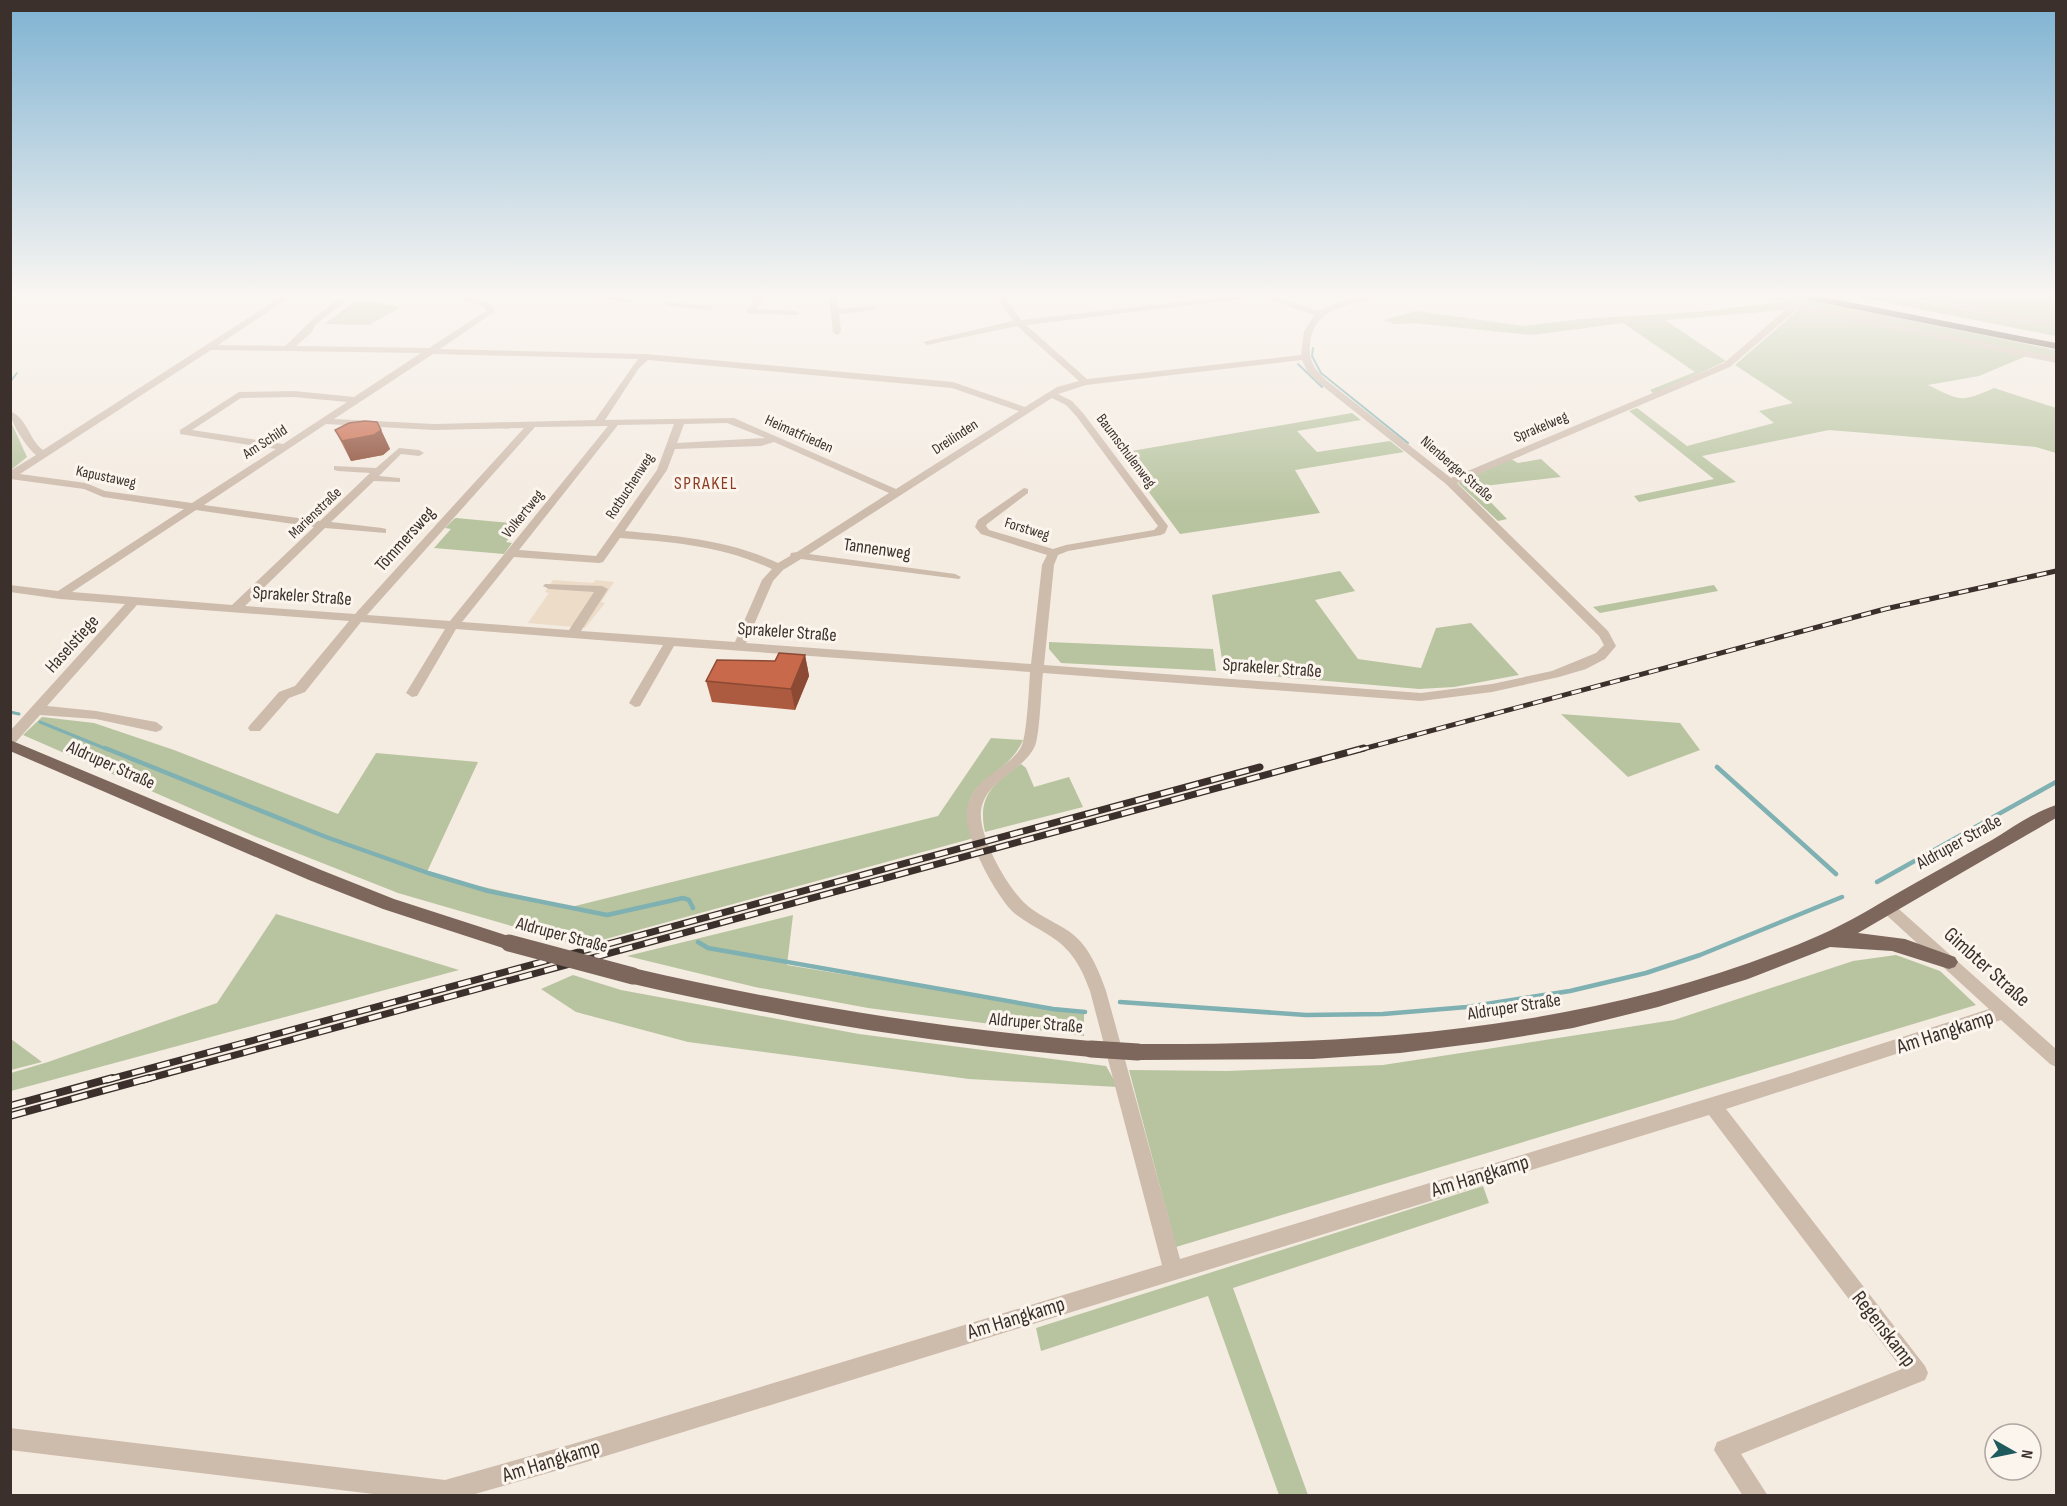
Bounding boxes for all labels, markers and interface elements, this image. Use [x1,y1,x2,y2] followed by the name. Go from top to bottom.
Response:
[1511,407,1571,447] street label: Sprakelweg
[1092,410,1160,492] street label: Baumschulenweg
[762,411,836,457] street label: Heimatfrieden
[928,415,982,459] street label: Dreilinden
[238,421,291,464] street label: Am Schild
[1416,432,1498,506] street label: Nienberger Straße
[602,449,658,523] street label: Rotbuchenweg
[74,461,138,493] street label: Kapustaweg
[674,473,738,494] district label: SPRAKEL
[285,483,345,543] street label: Marienstraße
[498,486,548,542] street label: Volkertweg
[371,502,439,576] street label: Tömmersweg
[1002,513,1052,545] street label: Forstweg
[842,534,912,564] street label: Tannenweg
[252,582,352,610] street label: Sprakeler Straße
[41,611,103,677] street label: Haselstiege
[737,618,837,646] street label: Sprakeler Straße
[1222,654,1322,682] street label: Sprakeler Straße
[63,736,158,794] street label: Aldruper Straße
[1912,810,2005,874] street label: Aldruper Straße
[513,912,610,957] street label: Aldruper Straße
[1939,922,2035,1012] street label: Gimbter Straße
[1465,989,1562,1025] street label: Aldruper Straße
[1892,1005,1997,1060] street label: Am Hangkamp
[987,1008,1084,1038] street label: Aldruper Straße
[1427,1149,1532,1203] street label: Am Hangkamp
[1847,1286,1921,1372] street label: Regenskamp
[963,1291,1068,1345] street label: Am Hangkamp
[1983,1422,2043,1482] north arrow
[498,1434,603,1488] street label: Am Hangkamp
[2016,1448,2036,1460] text: N

